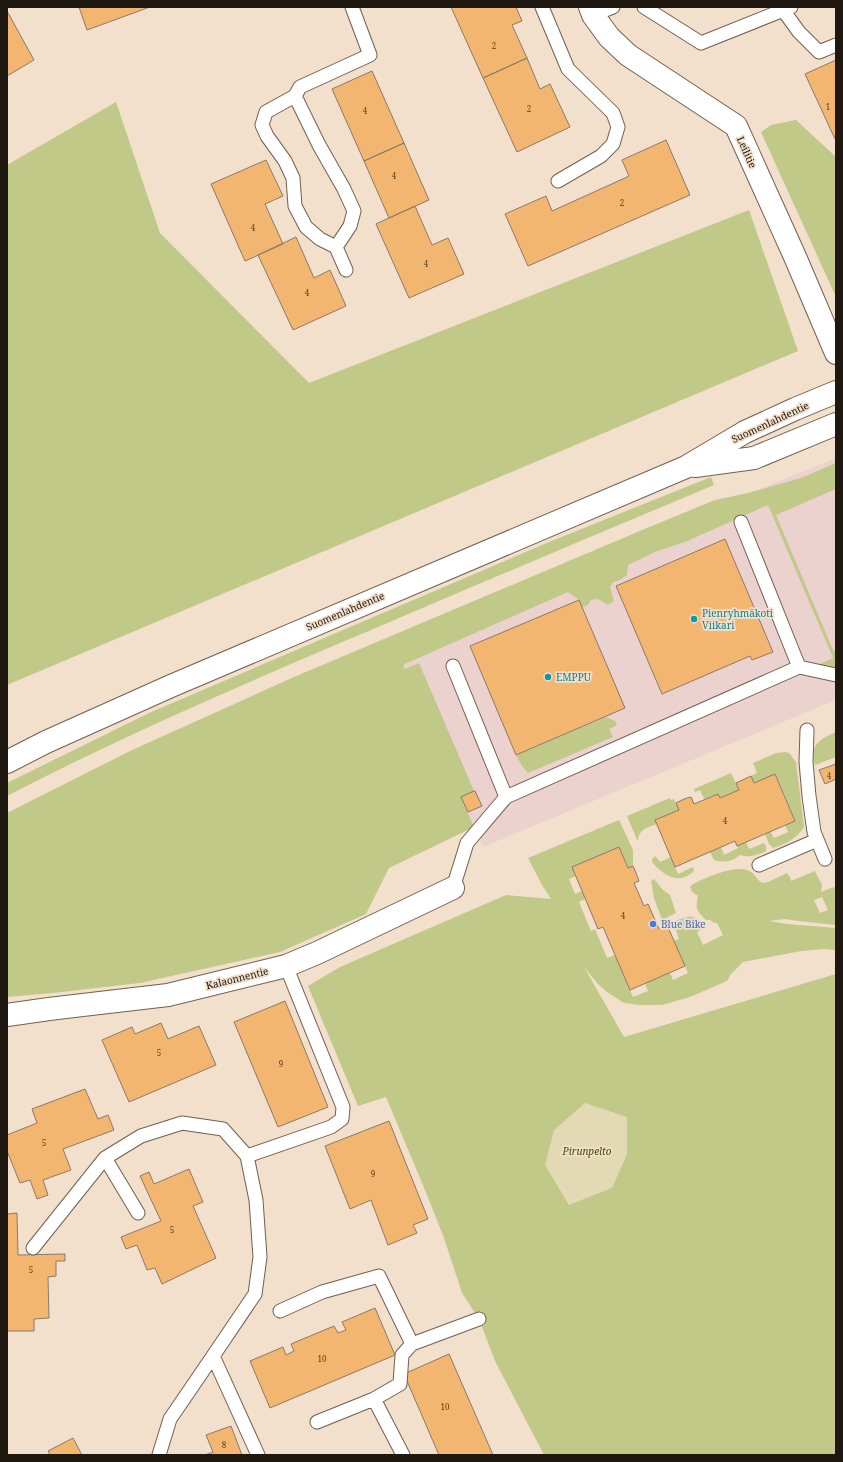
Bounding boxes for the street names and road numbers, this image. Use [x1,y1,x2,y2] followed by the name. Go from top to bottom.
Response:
[734,134,760,170] street label: Leilitie
[729,398,811,446] street label: Suomenlahdentie
[304,588,386,634] street label: Suomenlahdentie
[204,963,270,993] street label: Kalaonnentie

